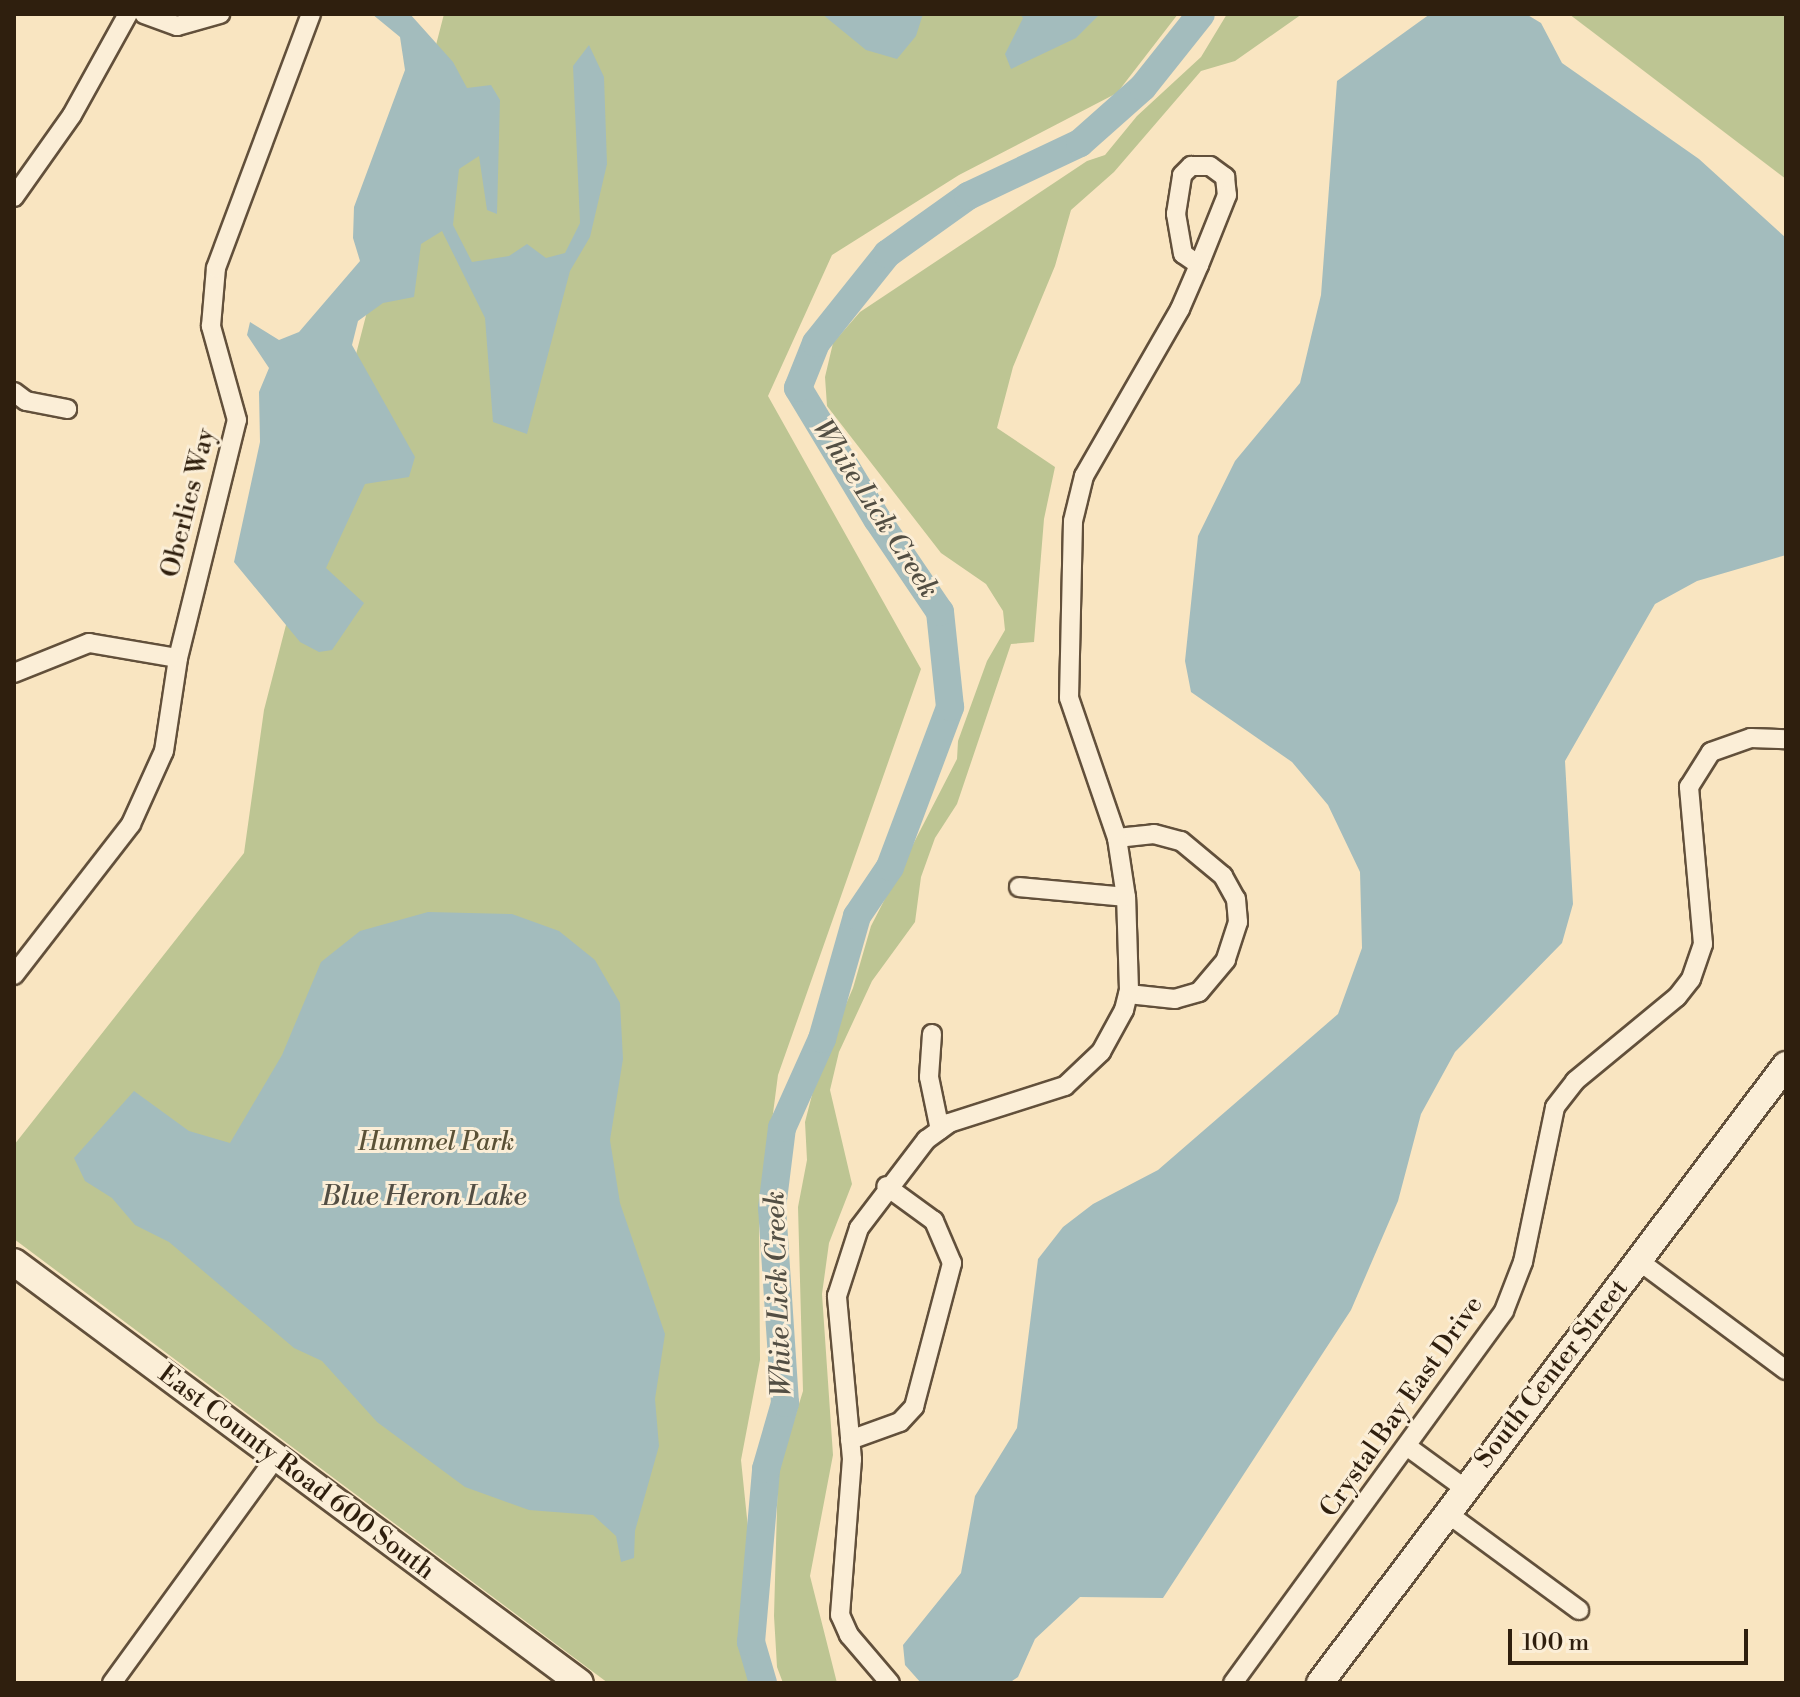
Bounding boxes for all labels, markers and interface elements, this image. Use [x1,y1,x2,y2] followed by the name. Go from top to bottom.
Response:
[805,413,945,605] water label: White Lick Creek
[155,425,223,581] street label: Oberlies Way
[358,1127,514,1159] park label: Hummel Park
[322,1180,526,1214] water label: Blue Heron Lake
[759,1190,799,1398] water label: White Lick Creek
[1469,1274,1635,1474] street label: South Center Street
[1314,1290,1490,1524] street label: Crystal Bay East Drive
[152,1359,440,1587] street label: East County Road 600 South
[1512,1613,1752,1663] scale bar
[1522,1628,1589,1658] text: 100 m

